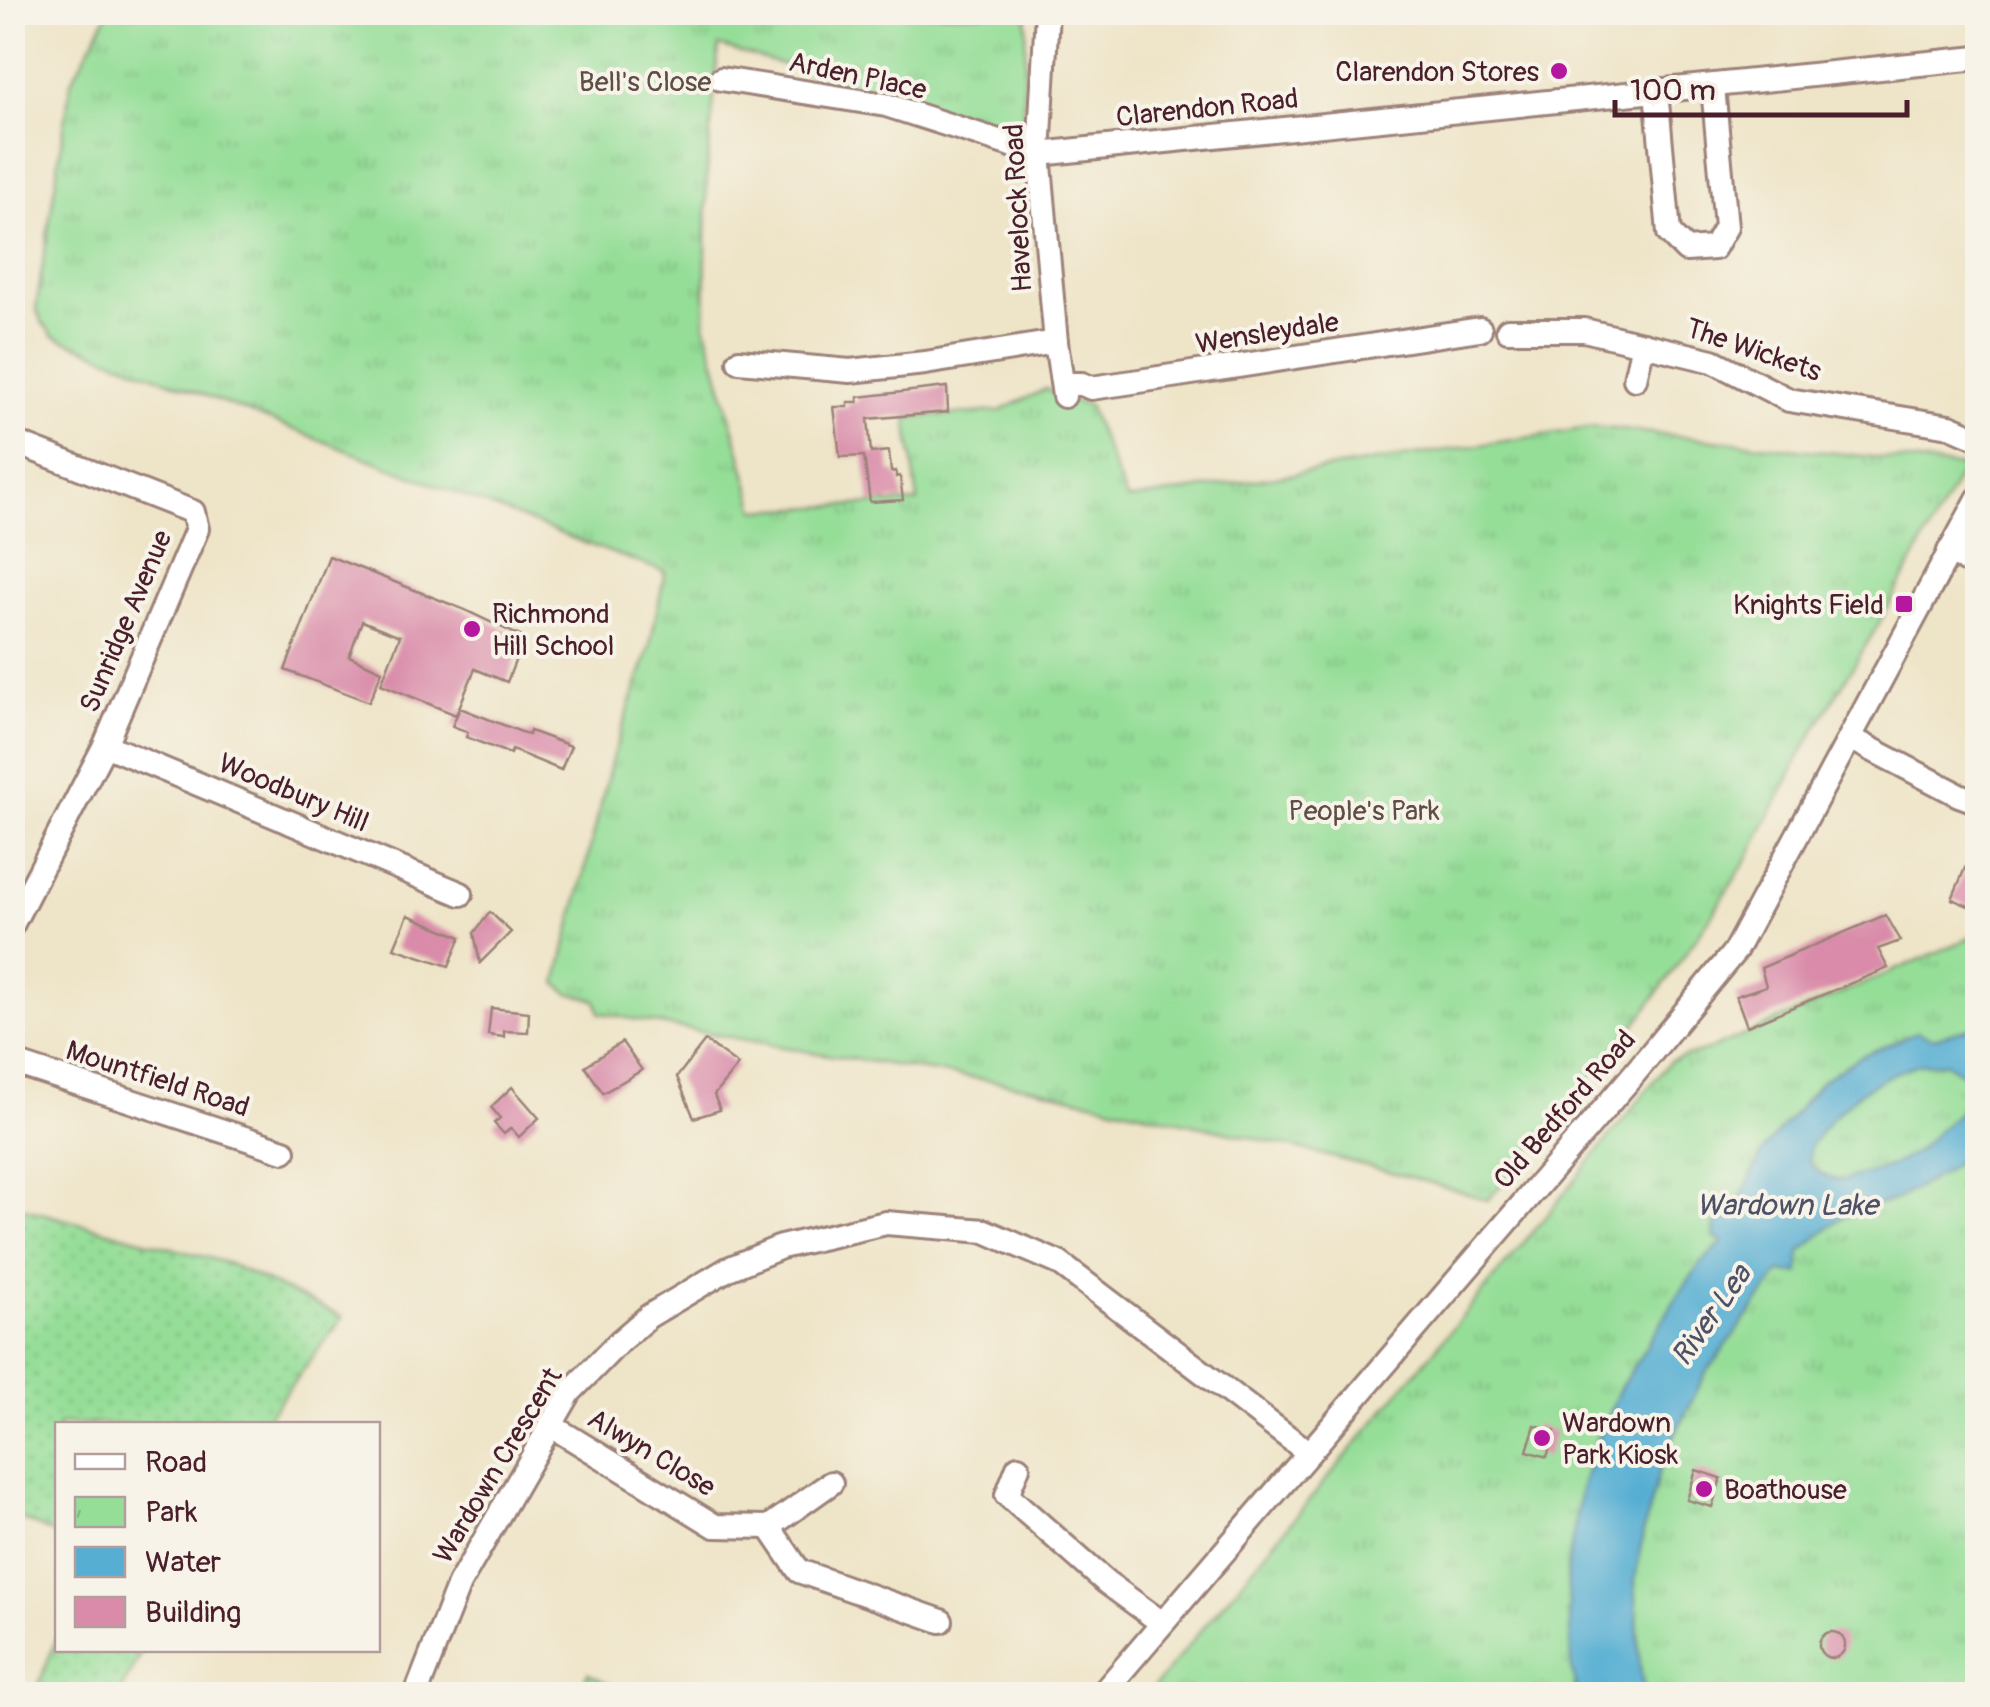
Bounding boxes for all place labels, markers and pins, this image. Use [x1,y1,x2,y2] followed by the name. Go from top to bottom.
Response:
[1335,55,1539,90] place label: Clarendon Stores
[1548,60,1570,82] marker: Clarendon Stores
[1733,588,1884,623] place label: Knights Field
[1893,593,1915,615] marker: Knights Field
[492,597,615,664] place label: Richmond Hill School
[461,618,483,640] marker: Richmond Hill School
[1562,1406,1679,1473] place label: Wardown Park Kiosk
[1531,1427,1553,1449] marker: Wardown Park Kiosk
[1724,1473,1847,1508] place label: Boathouse
[1693,1478,1715,1500] marker: Boathouse

